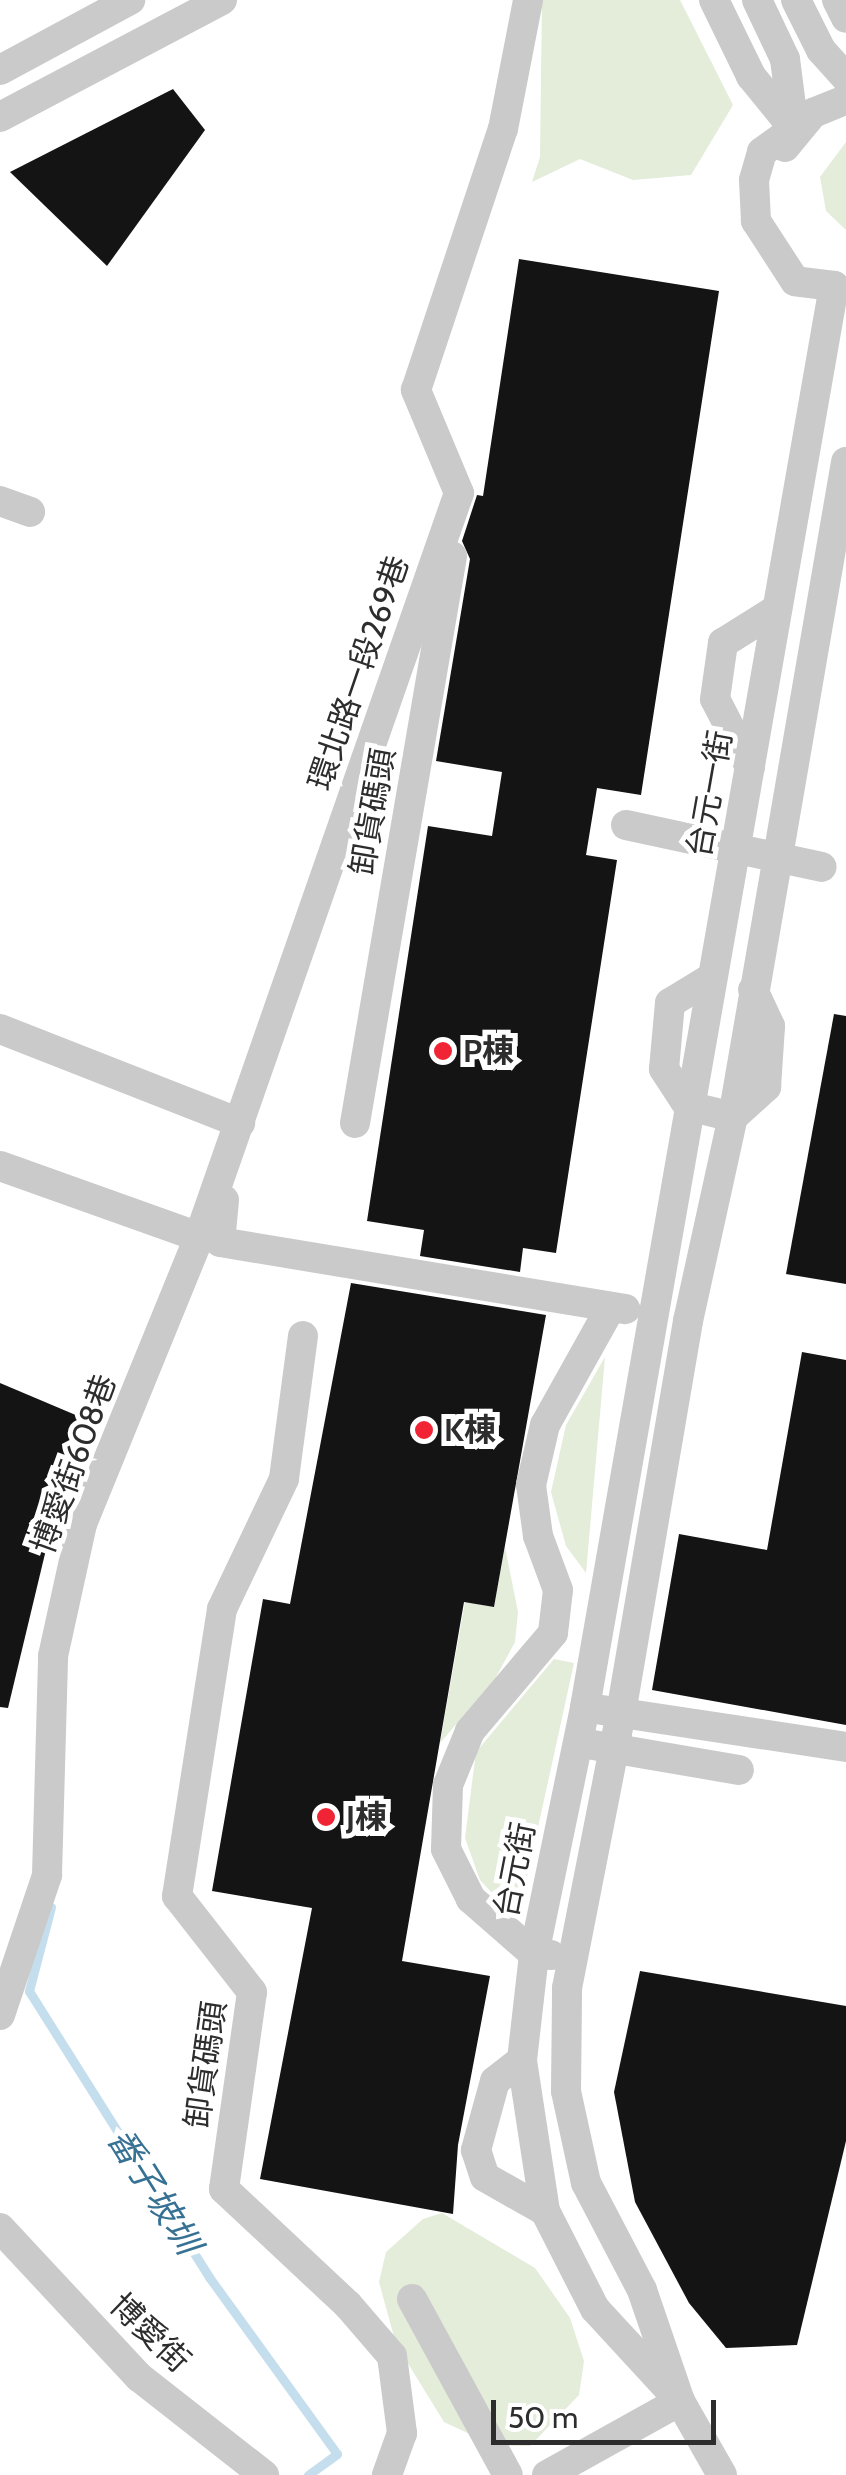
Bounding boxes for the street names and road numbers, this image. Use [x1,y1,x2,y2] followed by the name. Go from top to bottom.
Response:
[301,551,417,795] street label: 環北路一段269巷
[680,728,740,860] street label: 台元一街
[343,746,403,878] street label: 卸貨碼頭
[24,1369,124,1559] street label: 博愛街608巷
[487,1819,543,1921] street label: 台元街
[178,1999,234,2131] street label: 卸貨碼頭
[102,2286,198,2380] street label: 博愛街

